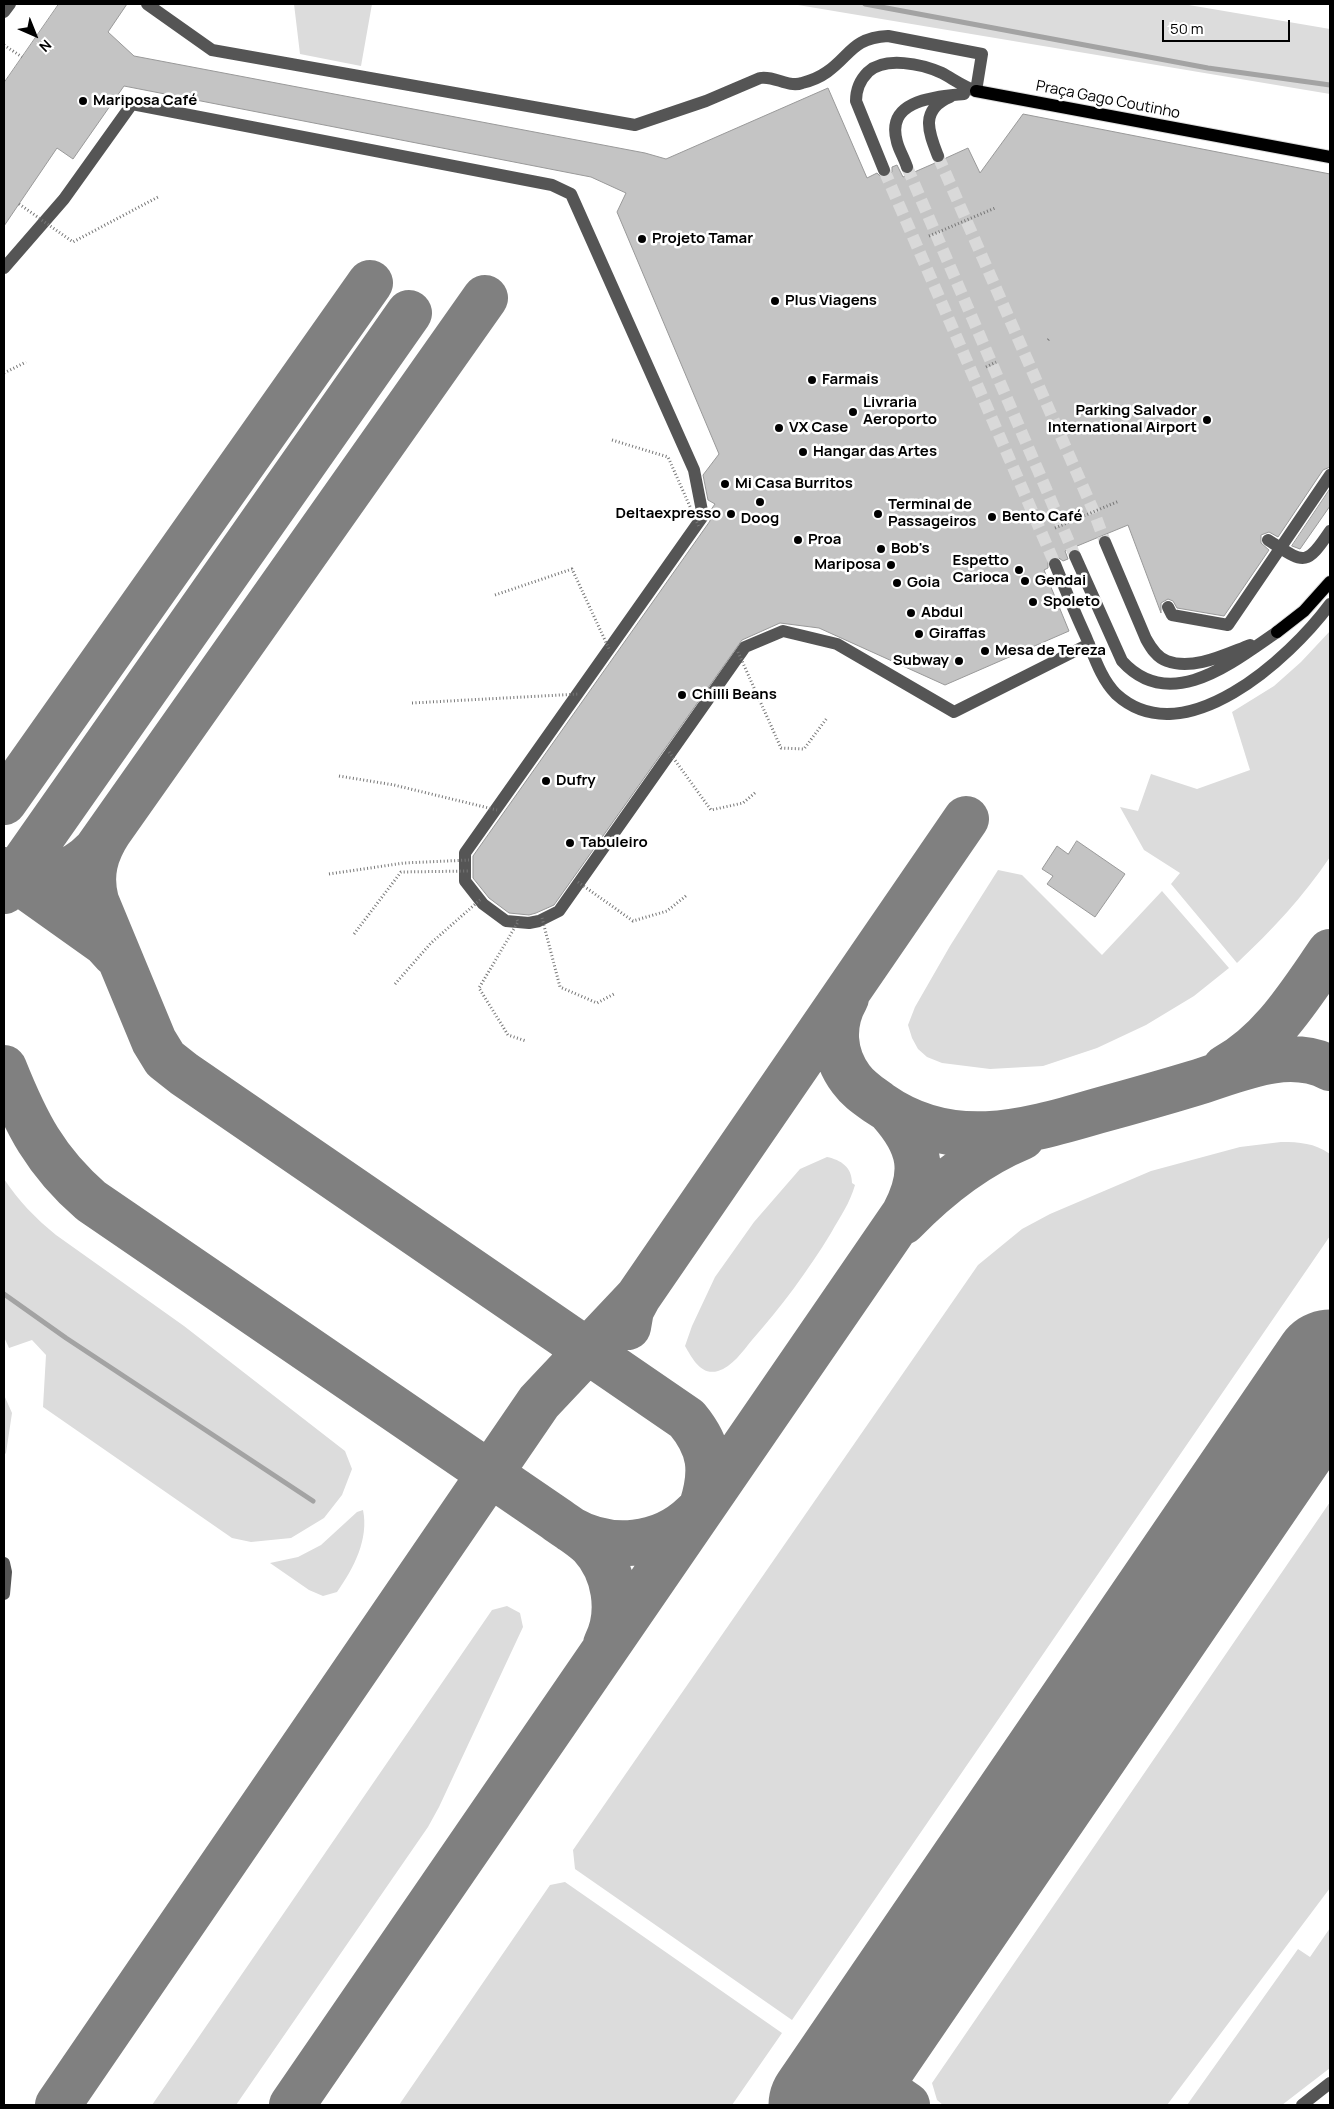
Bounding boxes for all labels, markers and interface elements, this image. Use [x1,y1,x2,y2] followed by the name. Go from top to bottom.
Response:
[10,10,60,60] north arrow
[1164,10,1292,42] scale bar
[1170,18,1204,39] text: 50 m
[36,36,56,56] text: N
[1034,77,1182,123] street label: Praça Gago Coutinho
[93,92,197,110] place label: Mariposa Café
[77,95,89,107] marker: Mariposa Café
[652,230,753,248] place label: Projeto Tamar
[636,233,648,245] marker: Projeto Tamar
[785,292,877,310] place label: Plus Viagens
[769,295,781,307] marker: Plus Viagens
[822,371,879,389] place label: Farmais
[806,374,818,386] marker: Farmais
[863,394,937,429] place label: Livraria Aeroporto
[1048,402,1197,437] place label: Parking Salvador International Airport
[847,406,859,418] marker: Livraria Aeroporto
[1201,414,1213,426] marker: Parking Salvador International Airport
[789,419,848,437] place label: VX Case
[773,422,785,434] marker: VX Case
[813,443,937,461] place label: Hangar das Artes
[797,446,809,458] marker: Hangar das Artes
[735,475,853,493] place label: Mi Casa Burritos
[719,478,731,490] marker: Mi Casa Burritos
[754,496,766,508] marker: Doog
[888,496,976,531] place label: Terminal de Passageiros
[615,505,721,523] place label: Deltaexpresso
[725,508,737,520] marker: Deltaexpresso
[872,508,884,520] marker: Terminal de Passageiros
[1002,508,1082,526] place label: Bento Café
[741,510,779,528] place label: Doog
[986,511,998,523] marker: Bento Café
[808,531,841,549] place label: Proa
[792,534,804,546] marker: Proa
[891,540,930,558] place label: Bob's
[875,543,887,555] marker: Bob's
[952,552,1009,587] place label: Espetto Carioca
[814,556,881,574] place label: Mariposa
[885,559,897,571] marker: Mariposa
[1013,564,1025,576] marker: Espetto Carioca
[1035,572,1086,590] place label: Gendai
[907,574,940,592] place label: Goia
[1019,575,1031,587] marker: Gendai
[891,577,903,589] marker: Goia
[1043,593,1100,611] place label: Spoleto
[1027,596,1039,608] marker: Spoleto
[921,604,963,622] place label: Abdul
[905,607,917,619] marker: Abdul
[929,625,986,643] place label: Giraffas
[913,628,925,640] marker: Giraffas
[995,642,1106,660] place label: Mesa de Tereza
[979,645,991,657] marker: Mesa de Tereza
[893,652,949,670] place label: Subway
[953,655,965,667] marker: Subway
[692,686,777,704] place label: Chilli Beans
[676,689,688,701] marker: Chilli Beans
[556,772,596,790] place label: Dufry
[540,775,552,787] marker: Dufry
[580,834,648,852] place label: Tabuleiro
[564,837,576,849] marker: Tabuleiro

